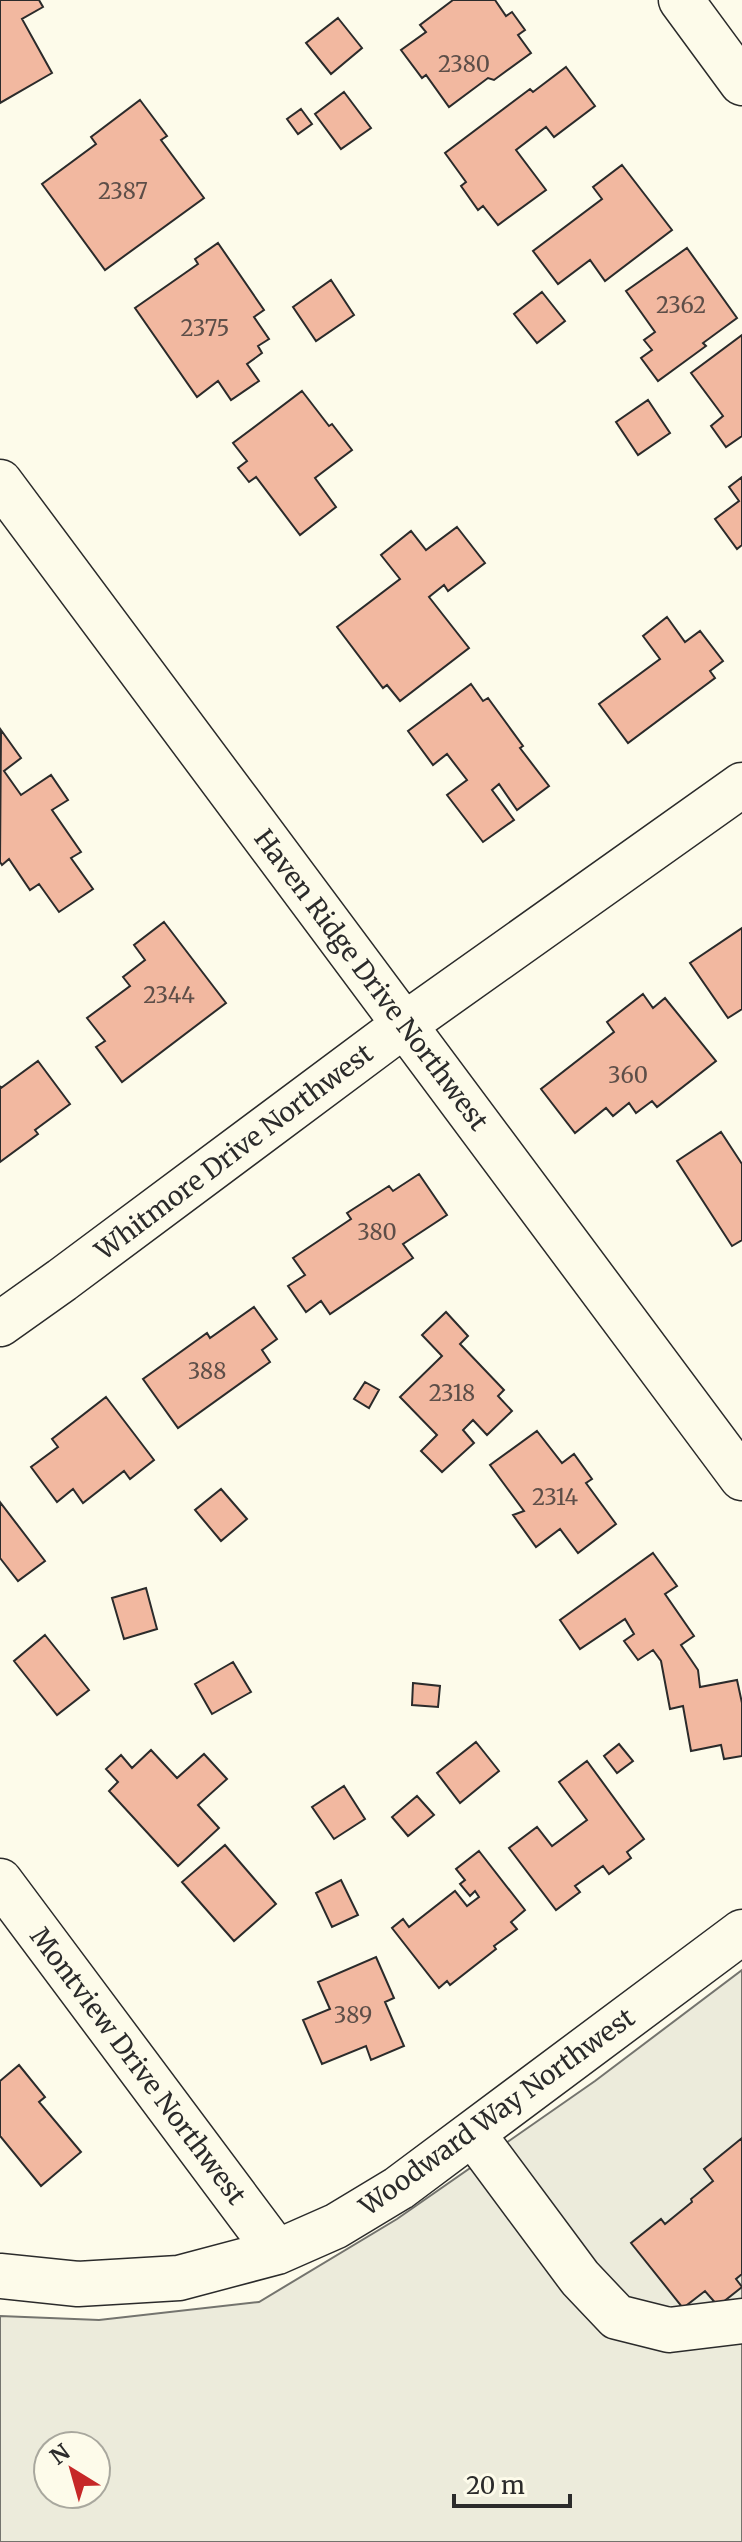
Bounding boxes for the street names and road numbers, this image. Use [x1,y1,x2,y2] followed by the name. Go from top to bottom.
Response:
[247,823,496,1137] street label: Haven Ridge Drive Northwest
[88,1036,379,1267] street label: Whitmore Drive Northwest
[23,1921,253,2211] street label: Montview Drive Northwest
[352,2001,641,2223] street label: Woodward Way Northwest

